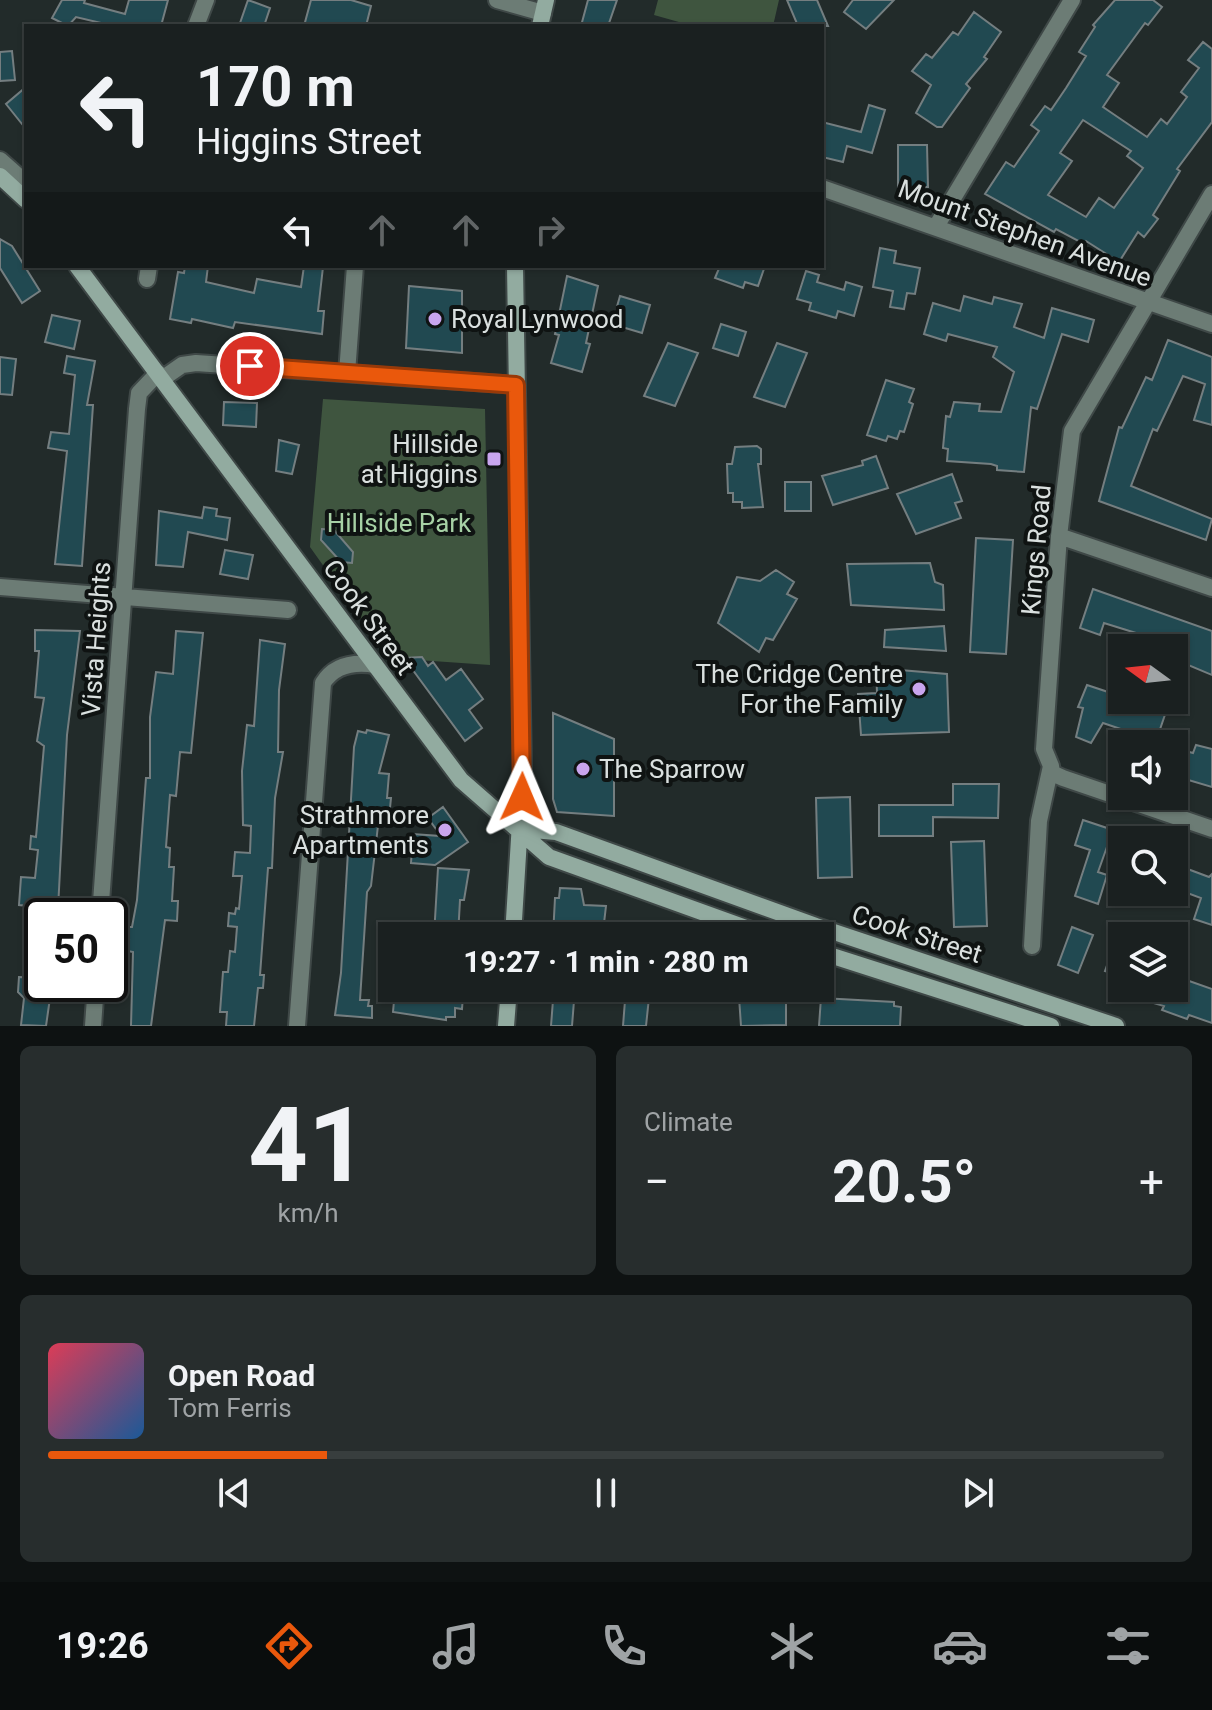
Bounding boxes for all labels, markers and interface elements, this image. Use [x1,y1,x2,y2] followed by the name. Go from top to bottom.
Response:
[196,54,355,120] text: 170 m
[64,56,168,160] icon: left
[196,121,422,163] text: Higgins Street
[894,173,1156,293] street label: Mount Stephen Avenue
[276,208,320,252] icon: left
[360,208,404,252] icon: ahead
[444,208,488,252] icon: ahead
[528,208,572,252] icon: right
[451,304,624,334] place label: Royal Lynwood
[426,310,444,328] marker: Royal Lynwood
[216,332,284,400] pin
[228,344,272,388] icon: arrive
[361,429,478,489] place label: Hillside at Higgins
[485,450,503,468] marker: Hillside at Higgins
[1015,483,1057,617] street label: Kings Road
[327,508,472,538] park label: Hillside Park
[317,554,421,680] street label: Cook Street
[76,561,116,717] street label: Vista Heights
[1108,634,1188,714] north arrow
[1108,634,1188,1002] map controls
[695,659,903,719] place label: The Cridge Centre For the Family
[910,680,928,698] marker: The Cridge Centre For the Family
[1108,730,1188,810] button: sound
[599,754,745,784] place label: The Sparrow
[480,755,564,839] position arrow
[574,760,592,778] marker: The Sparrow
[292,800,429,860] place label: Strathmore Apartments
[436,821,454,839] marker: Strathmore Apartments
[1108,826,1188,906] button: search
[24,898,128,1002] speed limit sign: 50
[848,899,986,969] street label: Cook Street
[1108,922,1188,1002] button: layers
[463,944,749,979] text: 19:27 · 1 min · 280 m
[248,1085,368,1206] text: 41
[644,1107,733,1137] text: Climate
[832,1146,976,1217] text: 20.5°
[644,1156,669,1208] text: −
[1139,1156,1164,1208] text: +
[277,1198,339,1228] text: km/h
[168,1358,315,1393] text: Open Road
[168,1393,292,1423] text: Tom Ferris
[212,1471,256,1515] icon: previous
[584,1471,628,1515] icon: pause
[956,1471,1000,1515] icon: next
[261,1618,317,1674] icon: directions
[428,1618,484,1674] icon: music
[596,1618,652,1674] icon: phone
[764,1618,820,1674] icon: climate
[932,1618,988,1674] icon: car
[1100,1618,1156,1674] icon: filters
[56,1625,149,1667] text: 19:26

